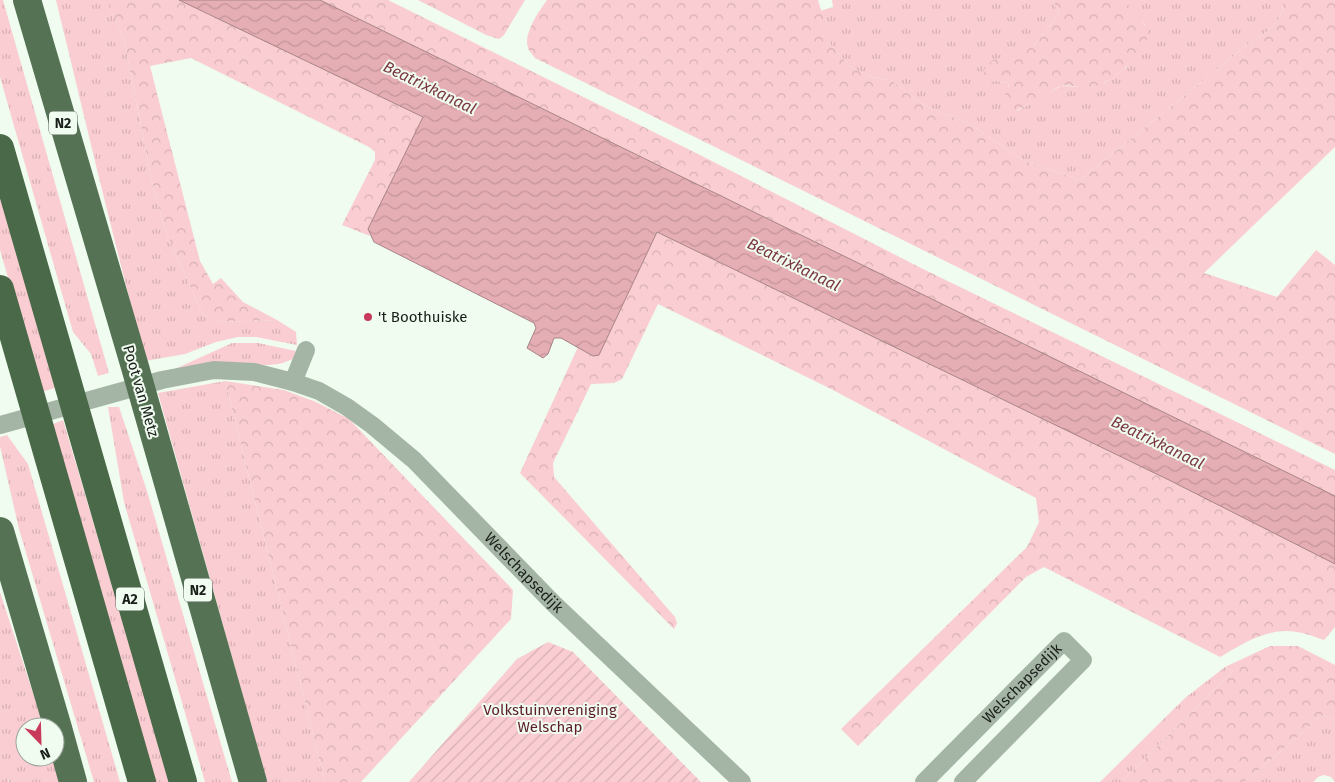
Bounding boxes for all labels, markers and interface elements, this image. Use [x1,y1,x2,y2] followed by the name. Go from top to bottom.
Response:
[380,57,479,118] water label: Beatrixkanaal
[49,112,77,134] road number: N2
[744,234,843,295] water label: Beatrixkanaal
[378,308,467,326] place label: 't Boothuiske
[362,311,374,323] marker: 't Boothuiske
[119,343,163,440] street label: Poot van Metz
[1108,412,1207,473] water label: Beatrixkanaal
[481,529,567,617] street label: Welschapsedijk
[184,578,212,602] road number: N2
[116,588,144,610] road number: A2
[978,639,1066,727] street label: Welschapsedijk
[483,701,617,736] park label: Volkstuinvereniging Welschap
[15,717,65,767] north arrow
[37,744,52,763] text: N

